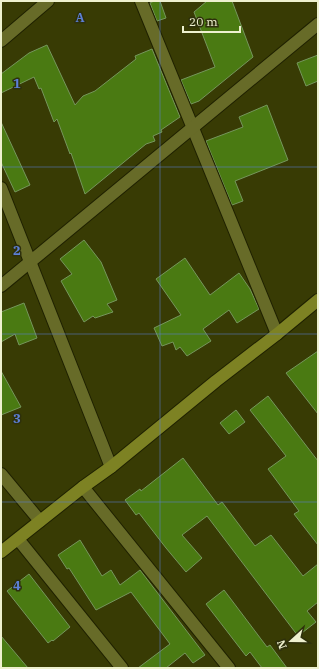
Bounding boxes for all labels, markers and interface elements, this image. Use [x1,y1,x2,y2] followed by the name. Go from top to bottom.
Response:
[183,8,240,34] scale bar
[75,9,85,26] text: A
[189,14,218,29] text: 20 m
[13,75,21,92] text: 1
[13,242,21,259] text: 2
[13,410,21,427] text: 3
[13,577,21,594] text: 4
[271,621,311,661] north arrow
[273,638,290,651] text: N

